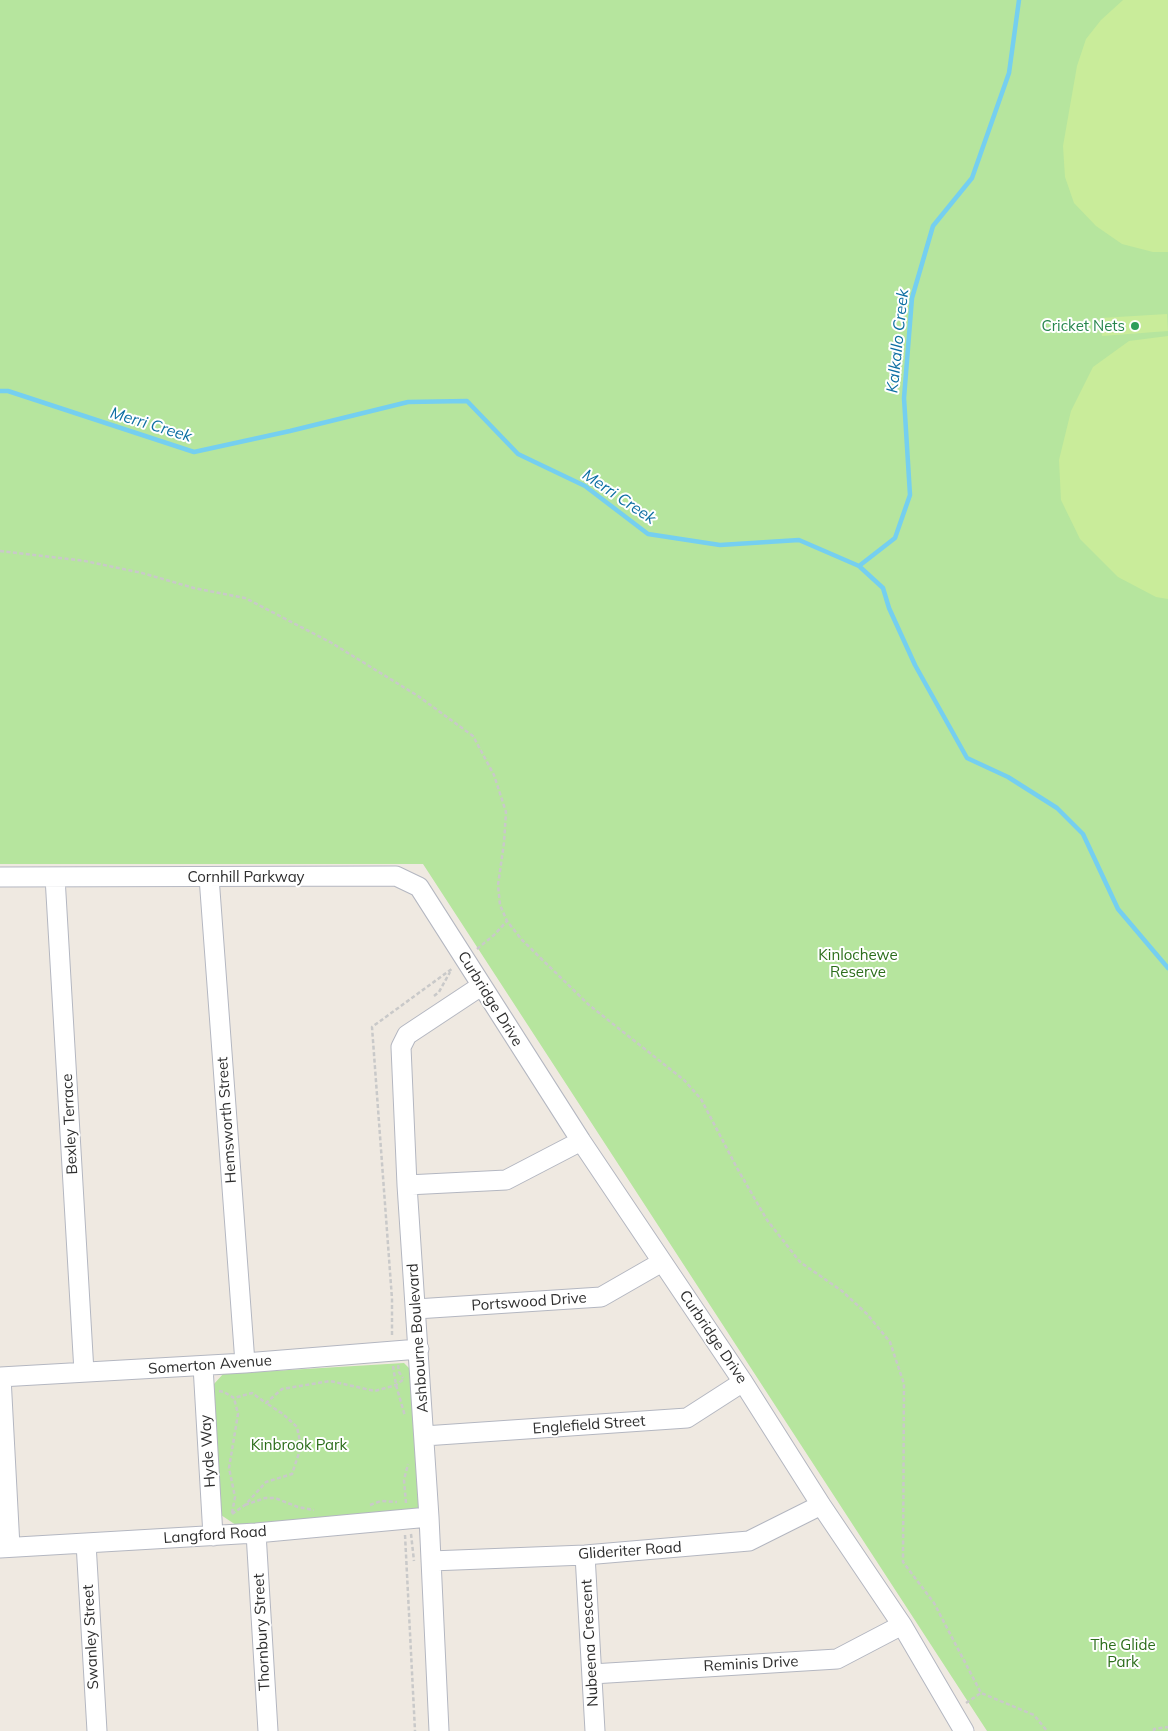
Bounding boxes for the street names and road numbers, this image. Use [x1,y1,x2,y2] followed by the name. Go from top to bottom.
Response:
[187,868,305,886] street label: Cornhill Parkway
[454,948,526,1050] street label: Curbridge Drive
[214,1056,240,1184] street label: Hemsworth Street
[58,1073,82,1175] street label: Bexley Terrace
[404,1263,432,1413] street label: Ashbourne Boulevard
[675,1287,751,1387] street label: Curbridge Drive
[471,1289,587,1315] street label: Portswood Drive
[148,1352,272,1378] street label: Somerton Avenue
[532,1412,646,1438] street label: Englefield Street
[196,1414,220,1488] street label: Hyde Way
[163,1522,267,1548] street label: Langford Road
[578,1538,682,1564] street label: Glideriter Road
[250,1573,274,1691] street label: Thornbury Street
[578,1579,602,1707] street label: Nubeena Crescent
[79,1584,103,1690] street label: Swanley Street
[703,1653,799,1675] street label: Reminis Drive

